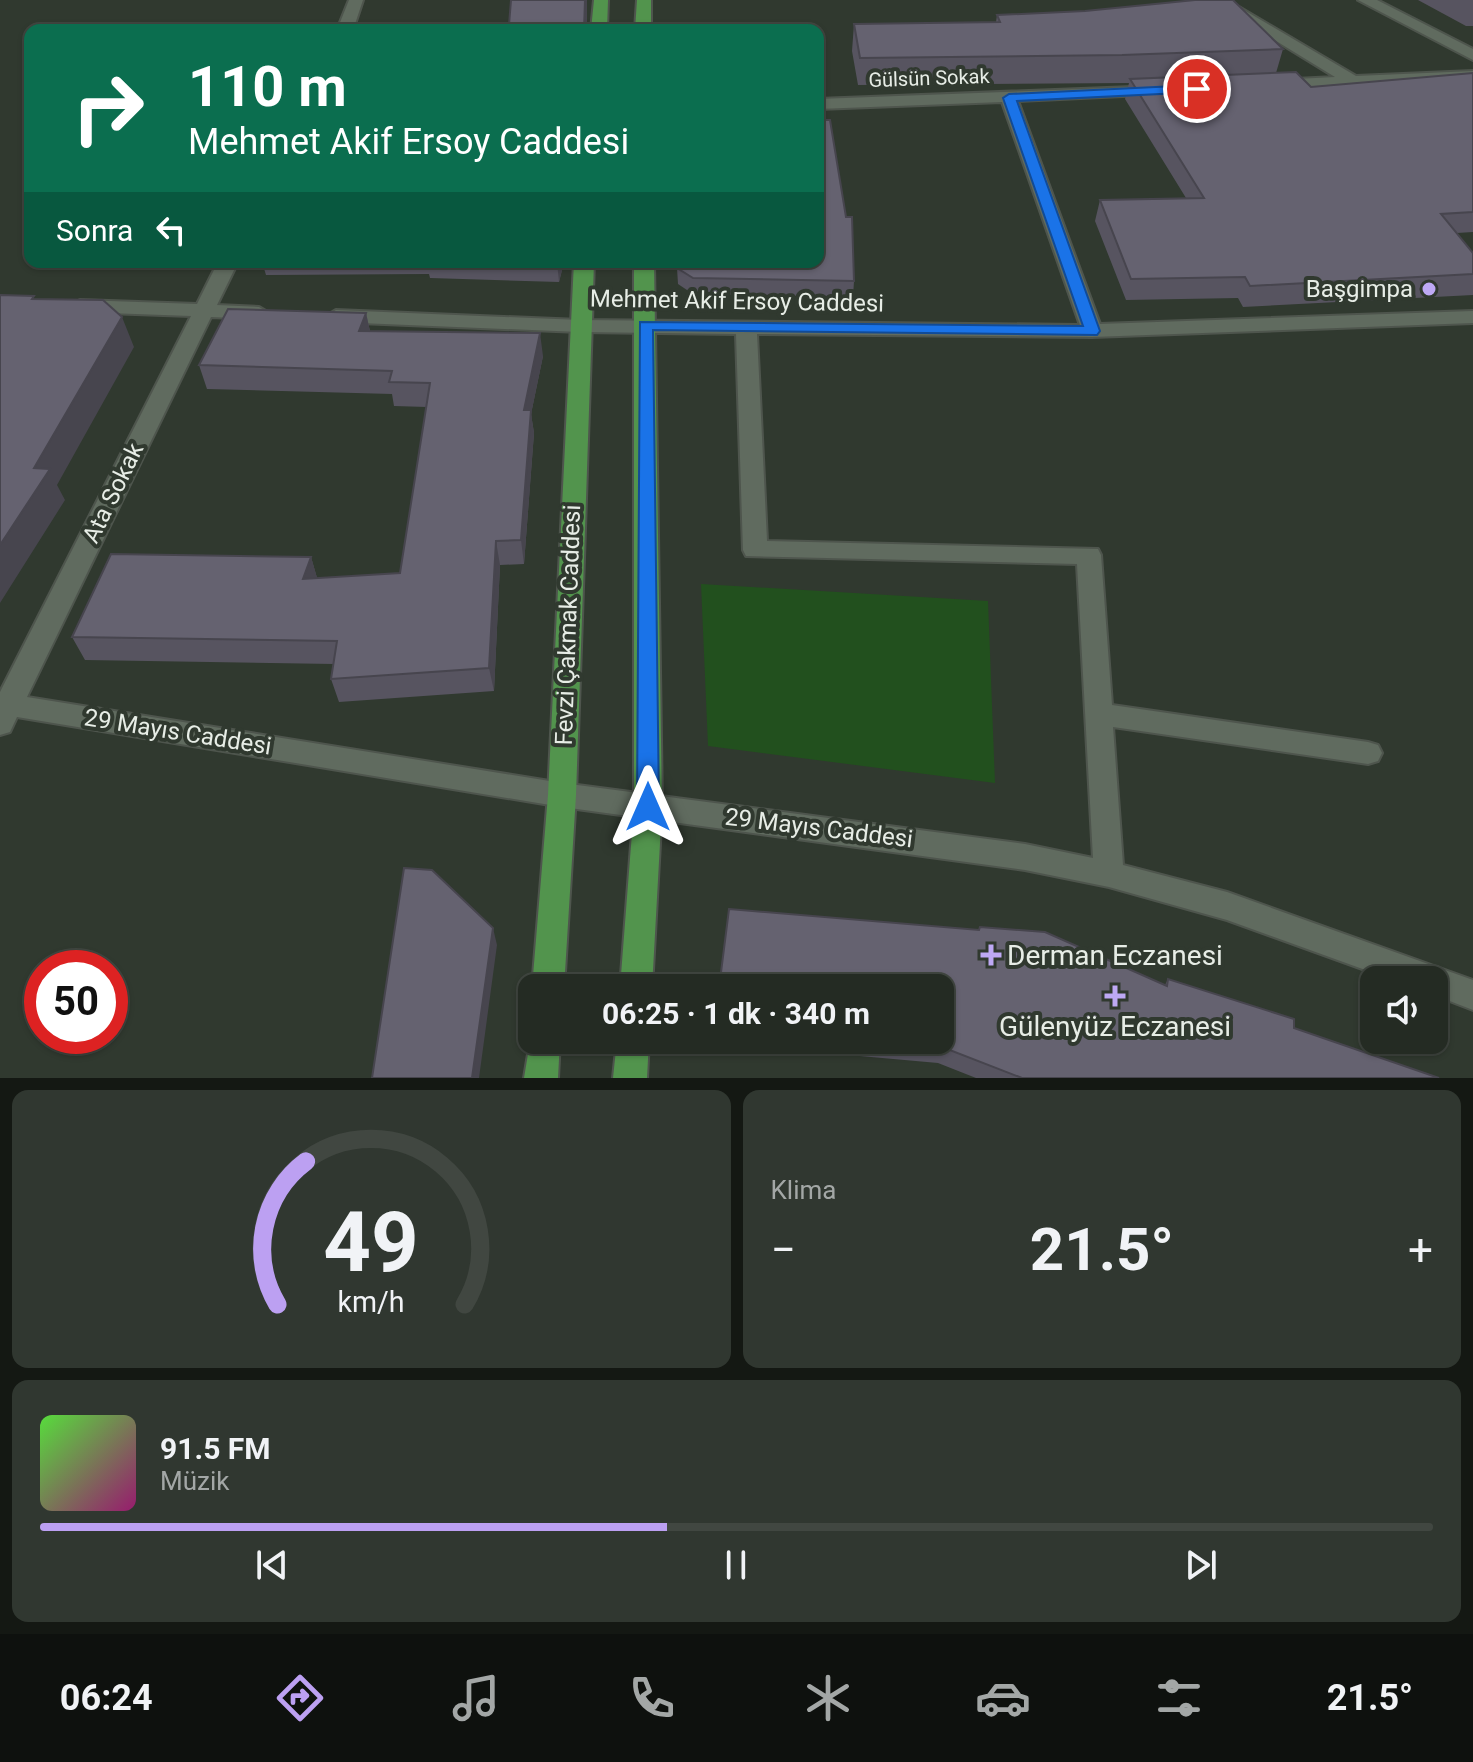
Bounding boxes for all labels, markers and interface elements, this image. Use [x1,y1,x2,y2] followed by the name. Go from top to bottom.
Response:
[188,54,347,120] text: 110 m
[1163,55,1231,123] pin
[56,56,160,160] icon: right
[868,64,991,92] street label: Gülsün Sokak
[1175,67,1219,111] icon: arrive
[188,121,629,163] text: Mehmet Akif Ersoy Caddesi
[149,208,193,252] icon: left
[56,213,133,248] text: Sonra
[1306,275,1413,303] place label: Başgimpa
[1420,280,1438,298] marker: Başgimpa
[590,284,884,318] street label: Mehmet Akif Ersoy Caddesi
[77,438,150,548] street label: Ata Sokak
[550,504,586,746] street label: Fevzi Çakmak Caddesi
[82,703,274,761] street label: 29 Mayıs Caddesi
[606,765,690,849] position arrow
[723,803,915,853] street label: 29 Mayıs Caddesi
[1007,939,1223,972] place label: Derman Eczanesi
[982,946,1000,964] marker: Derman Eczanesi
[24,950,128,1054] speed limit sign: 50
[1360,966,1448,1054] map controls
[1360,966,1448,1054] button: sound
[1106,987,1124,1005] marker: Gülenyüz Eczanesi
[602,996,870,1031] text: 06:25 · 1 dk · 340 m
[999,1010,1231,1043] place label: Gülenyüz Eczanesi
[771,1175,836,1205] text: Klima
[324,1194,419,1291] text: 49
[1030,1214,1174,1285] text: 21.5°
[771,1224,796,1276] text: −
[1408,1224,1433,1276] text: +
[338,1285,405,1319] text: km/h
[160,1431,271,1466] text: 91.5 FM
[160,1466,229,1496] text: Müzik
[250,1543,294,1587] icon: previous
[714,1543,758,1587] icon: pause
[1179,1543,1223,1587] icon: next
[272,1670,328,1726] icon: directions
[448,1670,504,1726] icon: music
[624,1670,680,1726] icon: phone
[800,1670,856,1726] icon: climate
[975,1670,1031,1726] icon: car
[1151,1670,1207,1726] icon: filters
[60,1677,153,1719] text: 06:24
[1327,1677,1413,1719] text: 21.5°

